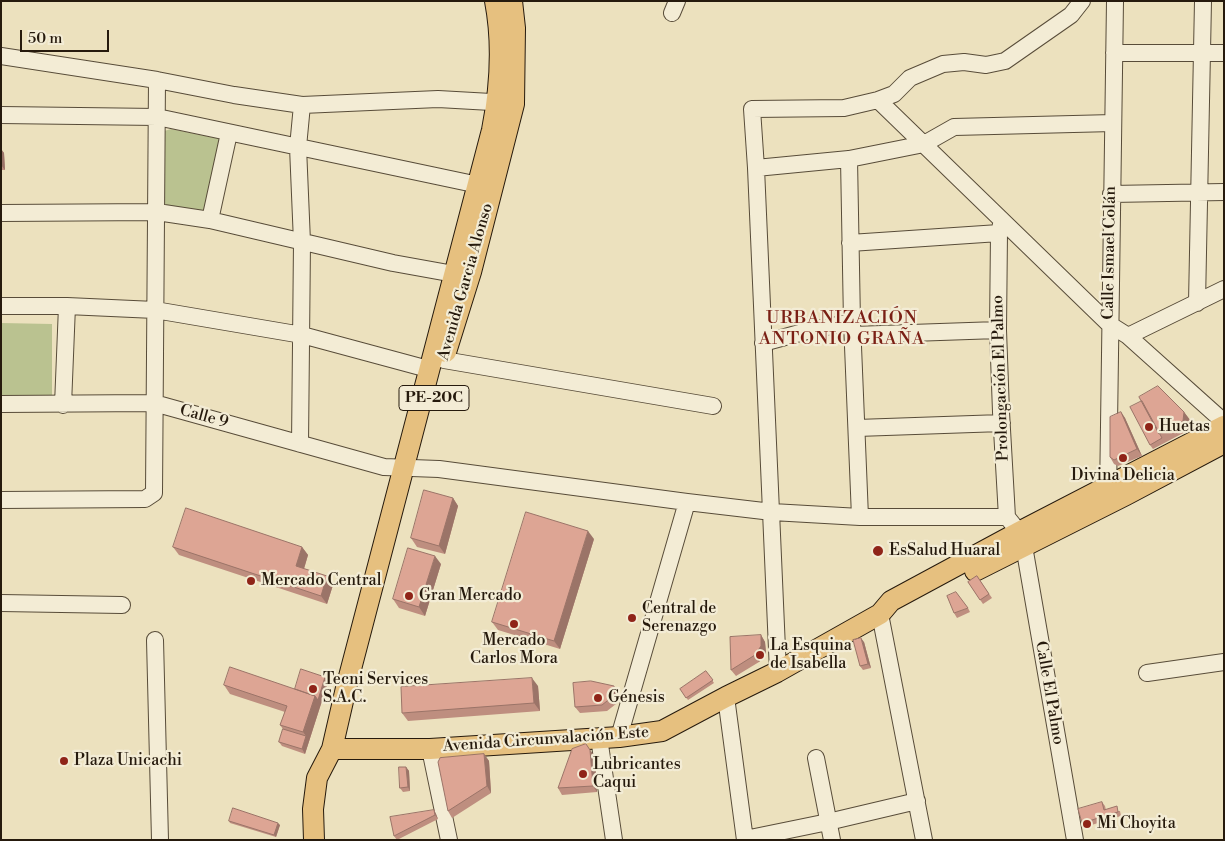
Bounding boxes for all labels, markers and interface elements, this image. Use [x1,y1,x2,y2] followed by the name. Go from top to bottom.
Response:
[22,20,111,52] scale bar
[28,29,62,48] text: 50 m
[1099,186,1121,320] street label: Calle Ismael Colán
[434,201,498,363] street label: Avenida Garcia Alonso
[988,294,1014,462] street label: Prolongación El Palmo
[757,308,927,350] district label: URBANIZACIÓN ANTONIO GRAÑA
[399,386,469,410] road number: PE-20C
[178,401,230,433] street label: Calle 9
[1159,417,1210,437] place label: Huetas
[1143,421,1155,433] marker: Huetas
[1117,452,1129,464] marker: Divina Delicia
[1071,466,1175,486] place label: Divina Delicia
[889,541,1000,561] place label: EsSalud Huaral
[871,544,885,558] marker: EsSalud Huaral
[261,571,381,591] place label: Mercado Central
[245,575,257,587] marker: Mercado Central
[419,586,522,606] place label: Gran Mercado
[403,590,415,602] marker: Gran Mercado
[642,599,717,637] place label: Central de Serenazgo
[626,612,638,624] marker: Central de Serenazgo
[508,618,520,630] marker: Mercado Carlos Mora
[470,631,558,669] place label: Mercado Carlos Mora
[770,636,852,674] place label: La Esquina de Isabella
[1030,640,1068,746] street label: Calle El Palmo
[754,649,766,661] marker: La Esquina de Isabella
[323,670,428,708] place label: Tecni Services S.A.C.
[307,683,319,695] marker: Tecni Services S.A.C.
[608,688,665,708] place label: Génesis
[592,692,604,704] marker: Génesis
[442,723,650,757] street label: Avenida Circunvalación Este
[74,751,182,771] place label: Plaza Unicachi
[58,755,70,767] marker: Plaza Unicachi
[593,755,681,793] place label: Lubricantes Caqui
[577,768,589,780] marker: Lubricantes Caqui
[1097,814,1176,834] place label: Mi Choyita
[1081,818,1093,830] marker: Mi Choyita

